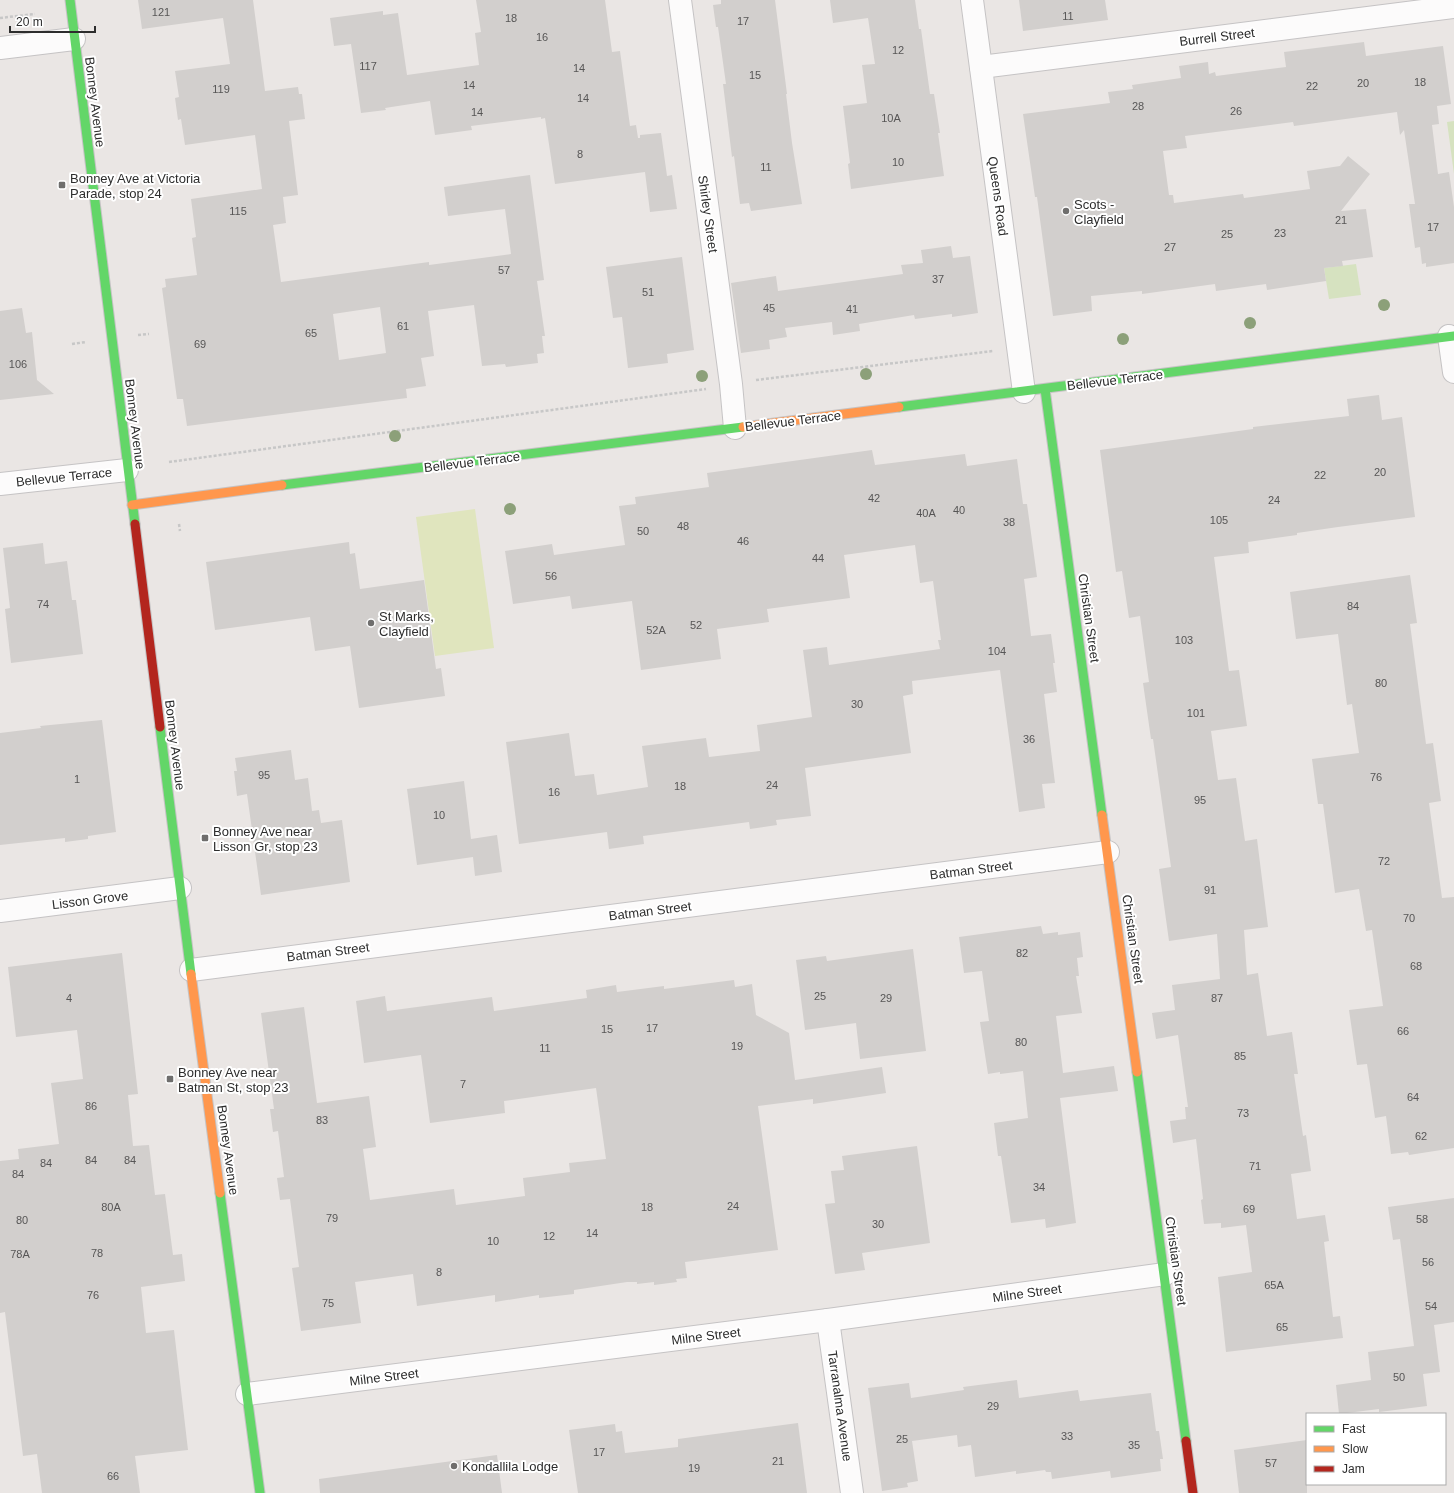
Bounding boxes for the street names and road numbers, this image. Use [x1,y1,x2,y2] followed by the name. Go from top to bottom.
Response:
[1178,25,1256,49] street label: Burrell Street
[82,56,108,148] street label: Bonney Avenue
[985,155,1011,237] street label: Queens Road
[695,174,721,254] street label: Shirley Street
[1066,367,1164,393] street label: Bellevue Terrace
[122,378,148,470] street label: Bonney Avenue
[744,408,842,434] street label: Bellevue Terrace
[423,449,521,475] street label: Bellevue Terrace
[15,464,113,490] street label: Bellevue Terrace
[1075,573,1103,664] street label: Christian Street
[162,699,188,791] street label: Bonney Avenue
[929,857,1014,883] street label: Batman Street
[51,888,129,912] street label: Lisson Grove
[1119,894,1147,985] street label: Christian Street
[608,898,693,924] street label: Batman Street
[286,939,371,965] street label: Batman Street
[214,1104,242,1196] street label: Bonney Avenue
[1162,1216,1190,1307] street label: Christian Street
[992,1281,1063,1305] street label: Milne Street
[671,1324,742,1348] street label: Milne Street
[825,1350,855,1462] street label: Tarranalma Avenue
[349,1365,420,1389] street label: Milne Street

